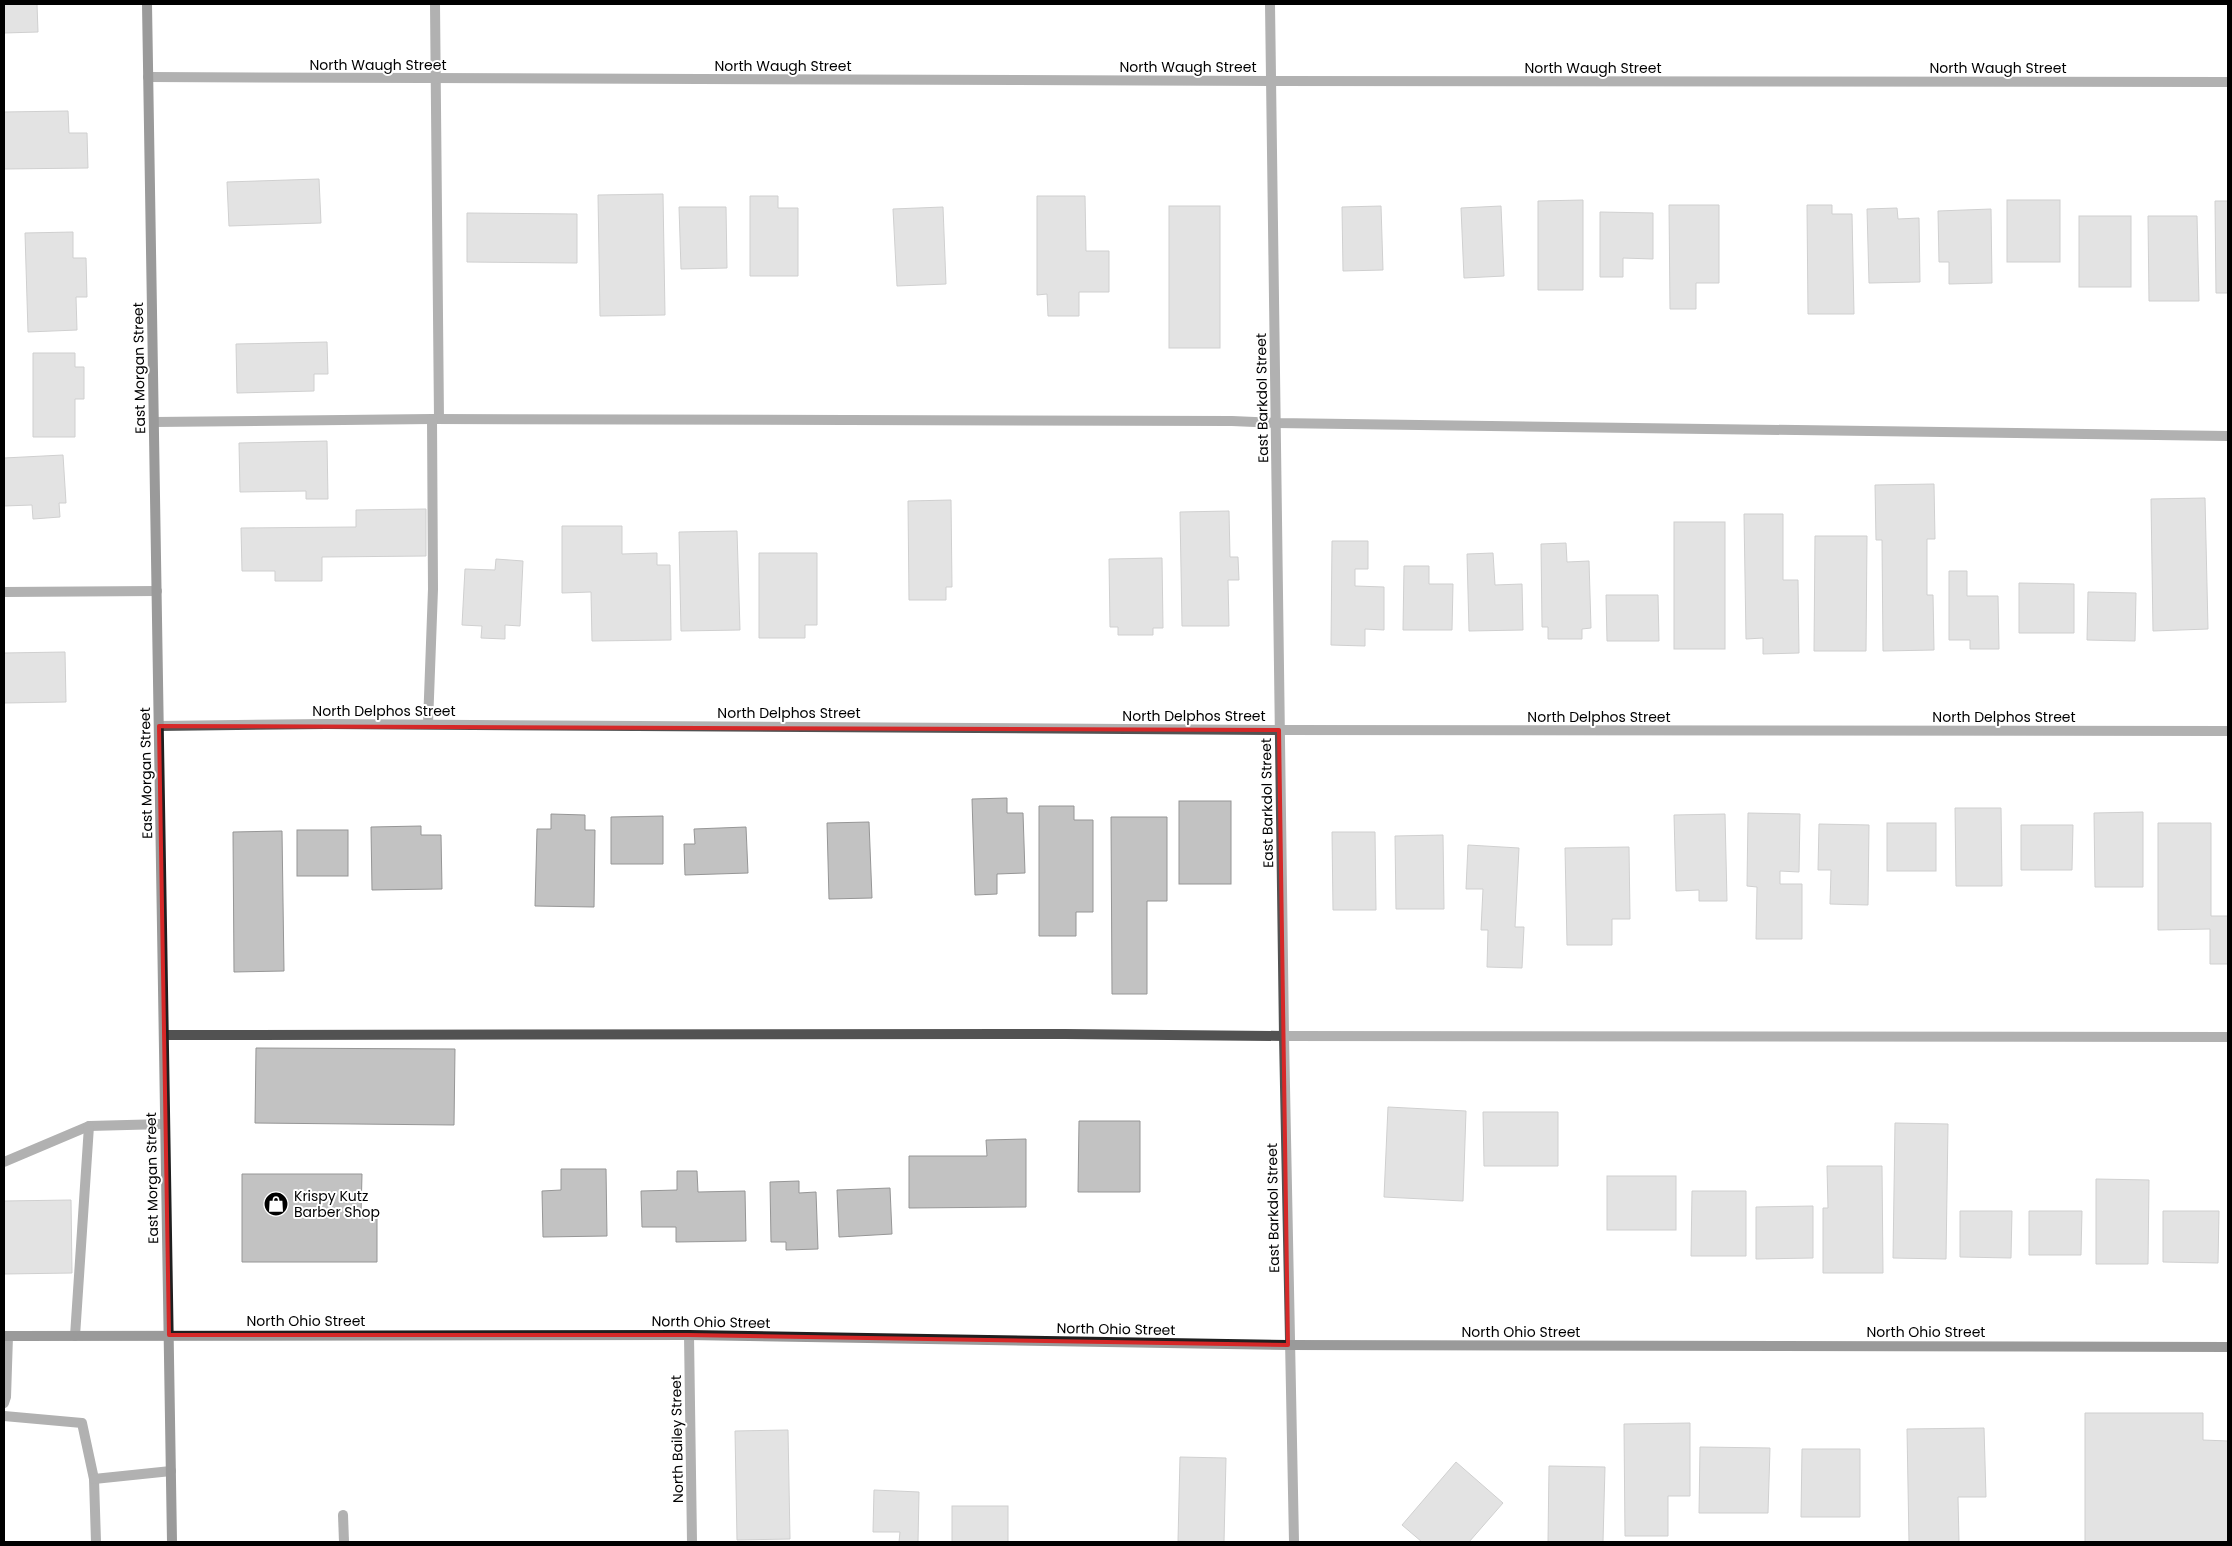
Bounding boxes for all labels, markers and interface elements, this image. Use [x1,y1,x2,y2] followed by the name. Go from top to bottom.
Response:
[309,55,447,75] street label: North Waugh Street
[714,56,852,76] street label: North Waugh Street
[1119,57,1257,77] street label: North Waugh Street
[1524,58,1662,78] street label: North Waugh Street
[1929,58,2067,78] street label: North Waugh Street
[128,302,150,434] street label: East Morgan Street
[1251,333,1273,463] street label: East Barkdol Street
[312,701,456,721] street label: North Delphos Street
[717,703,861,723] street label: North Delphos Street
[1122,706,1266,726] street label: North Delphos Street
[135,707,157,839] street label: East Morgan Street
[1527,707,1671,727] street label: North Delphos Street
[1932,707,2076,727] street label: North Delphos Street
[1256,738,1278,868] street label: East Barkdol Street
[141,1112,163,1244] street label: East Morgan Street
[1262,1143,1284,1273] street label: East Barkdol Street
[294,1186,380,1222] place label: Krispy Kutz Barber Shop
[263,1191,289,1217] shop icon: Krispy Kutz Barber Shop
[247,1311,365,1331] street label: North Ohio Street
[651,1311,771,1333] street label: North Ohio Street
[1056,1318,1176,1340] street label: North Ohio Street
[1462,1322,1580,1342] street label: North Ohio Street
[1867,1322,1985,1342] street label: North Ohio Street
[666,1375,688,1503] street label: North Bailey Street

